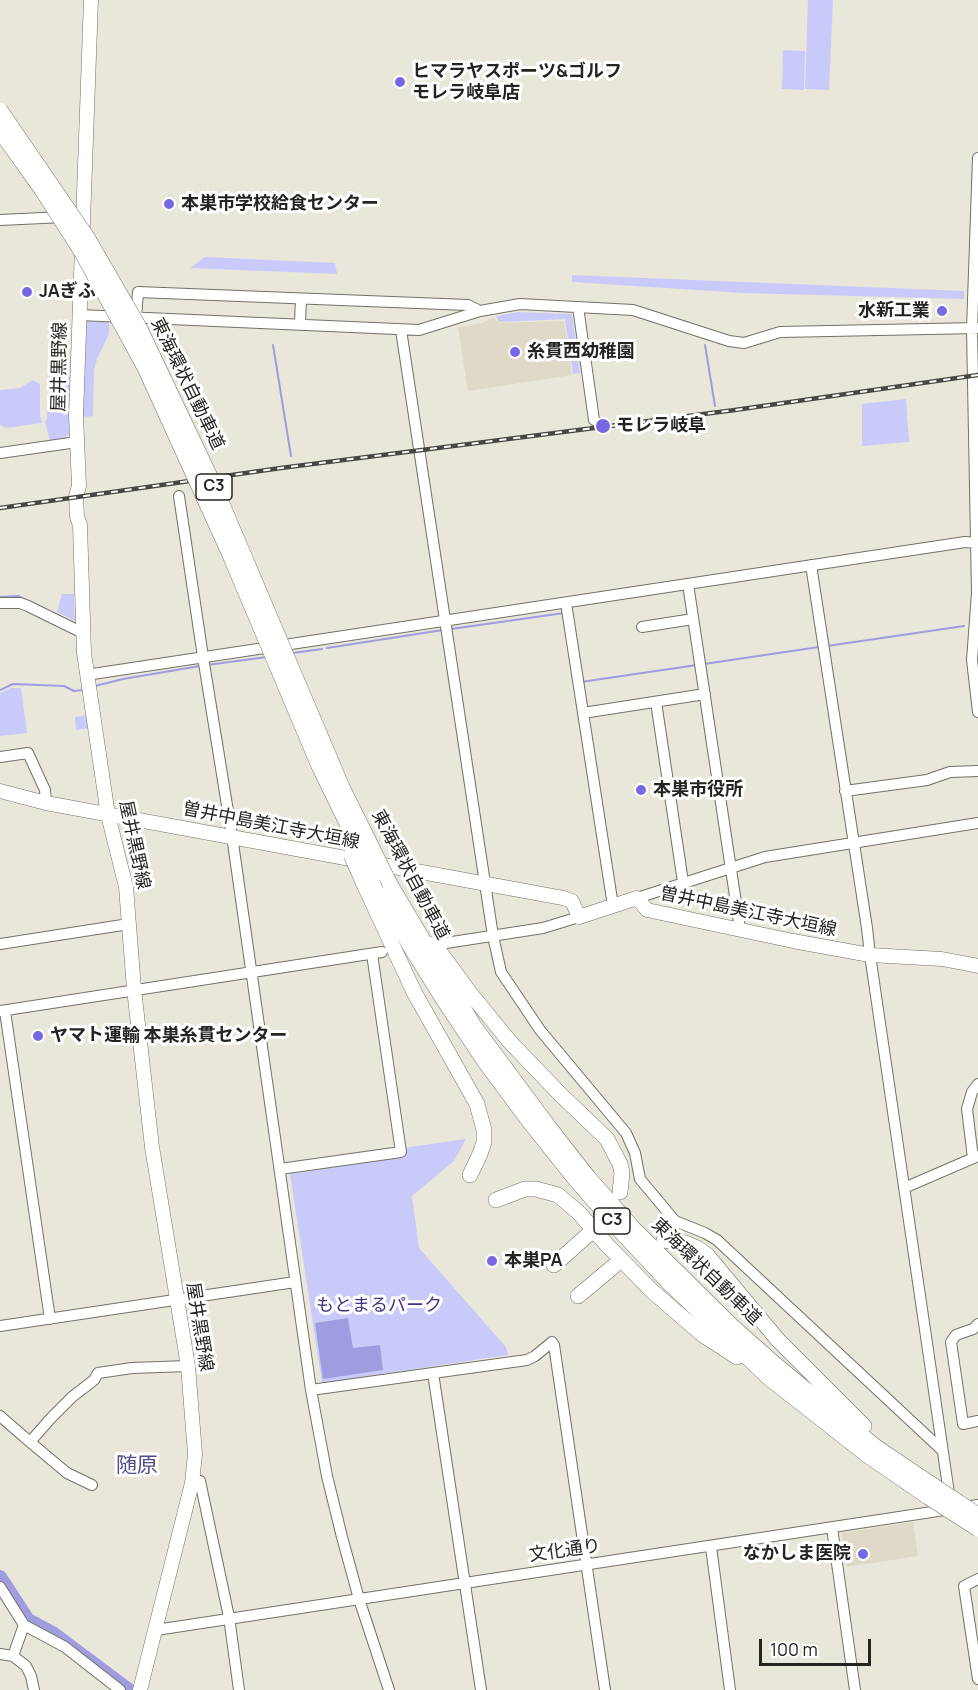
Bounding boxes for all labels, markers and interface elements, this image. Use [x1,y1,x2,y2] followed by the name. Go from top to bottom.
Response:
[412,61,622,104] place label: ヒマラヤスポーツ&ゴルフ モレラ岐阜店
[393,75,407,89] marker: ヒマラヤスポーツ&ゴルフ モレラ岐阜店
[181,193,379,215] place label: 本巣市学校給食センター
[162,197,176,211] marker: 本巣市学校給食センター
[39,281,96,303] place label: JAぎふ
[20,285,34,299] marker: JAぎふ
[858,300,930,322] place label: 水新工業
[935,304,949,318] marker: 水新工業
[146,315,228,453] street label: 東海環状自動車道
[48,322,72,412] street label: 屋井黒野線
[527,341,635,363] place label: 糸貫西幼稚園
[508,345,522,359] marker: 糸貫西幼稚園
[616,415,706,437] place label: モレラ岐阜
[594,417,612,435] marker: モレラ岐阜
[196,474,232,500] road number: C3
[653,779,743,801] place label: 本巣市役所
[634,783,648,797] marker: 本巣市役所
[181,798,361,854] street label: 曽井中島美江寺大垣線
[114,799,154,891] street label: 屋井黒野線
[367,806,453,944] street label: 東海環状自動車道
[658,883,838,941] street label: 曽井中島美江寺大垣線
[50,1025,288,1047] place label: ヤマト運輸 本巣糸貫センター
[31,1029,45,1043] marker: ヤマト運輸 本巣糸貫センター
[594,1208,630,1234] road number: C3
[647,1214,765,1330] street label: 東海環状自動車道
[504,1250,563,1272] place label: 本巣PA
[485,1254,499,1268] marker: 本巣PA
[181,1281,217,1373] street label: 屋井黒野線
[316,1295,442,1317] park label: もとまるパーク
[116,1453,158,1479] district label: 随原
[528,1535,602,1567] street label: 文化通り
[743,1543,851,1565] place label: なかしま医院
[856,1547,870,1561] marker: なかしま医院
[762,1627,874,1665] scale bar
[770,1637,818,1661] text: 100 m

